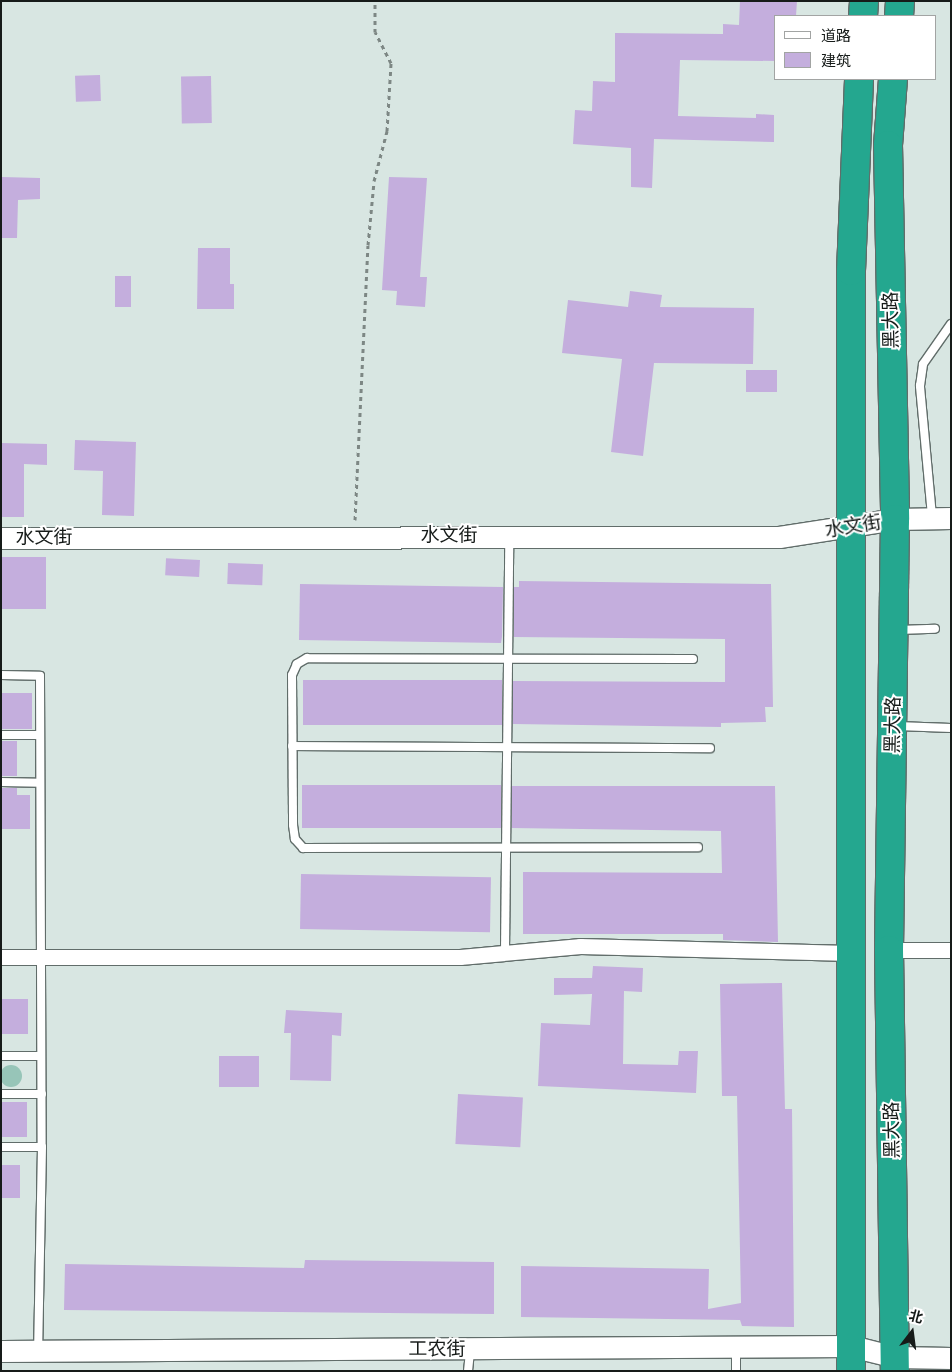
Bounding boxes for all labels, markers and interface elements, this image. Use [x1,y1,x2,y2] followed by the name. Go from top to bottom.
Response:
[774,15,937,80] legend
[821,27,851,45] text: 道路
[821,52,851,70] text: 建筑
[879,291,903,349] street label: 黑大路
[823,510,883,542] street label: 水文街
[421,524,477,546] street label: 水文街
[16,526,72,548] street label: 水文街
[881,696,905,754] street label: 黑大路
[880,1101,904,1159] street label: 黑大路
[887,1307,937,1357] north arrow
[907,1307,925,1327] text: 北
[409,1338,465,1360] street label: 工农街

